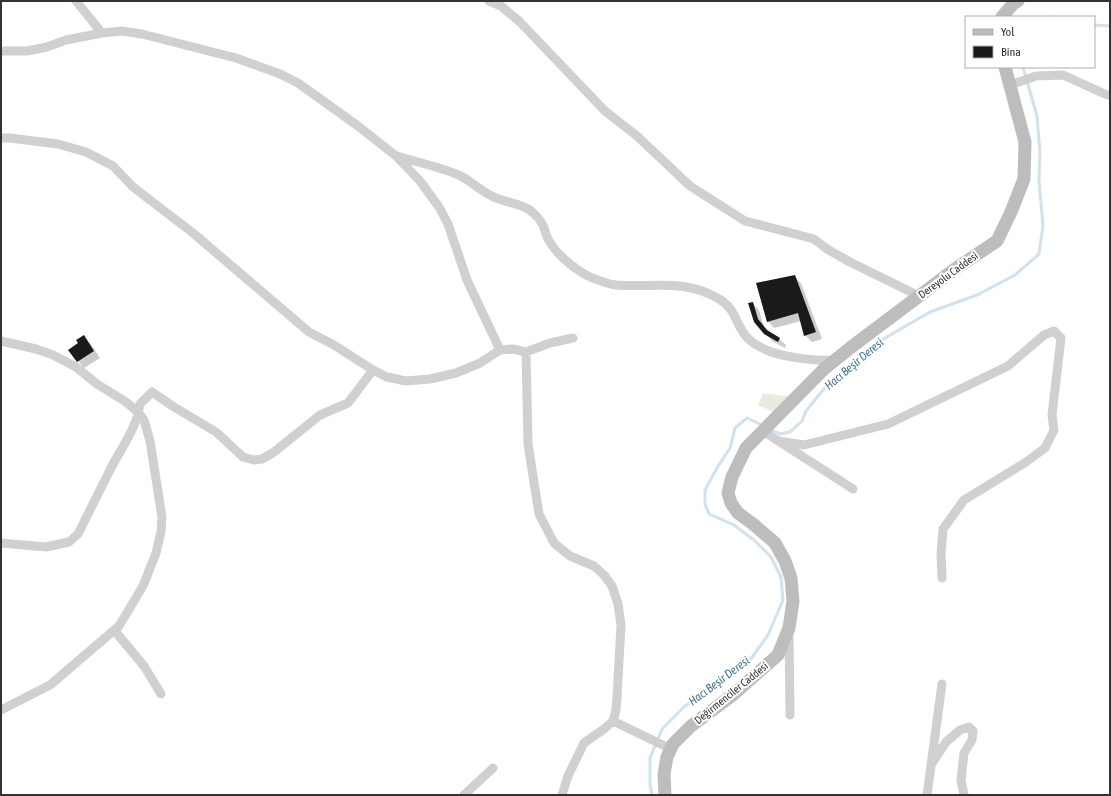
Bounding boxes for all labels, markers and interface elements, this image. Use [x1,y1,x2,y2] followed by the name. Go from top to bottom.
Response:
[965,16,1095,68] legend
[1001,25,1015,39] text: Yol
[1001,45,1021,59] text: Bina
[916,249,980,301] street label: Dereyolu Caddesi
[822,335,886,393] water label: Hacı Beşir Deresi
[686,653,752,708] water label: Hacı Beşir Deresi
[692,660,770,726] street label: Değirmenciler Caddesi

